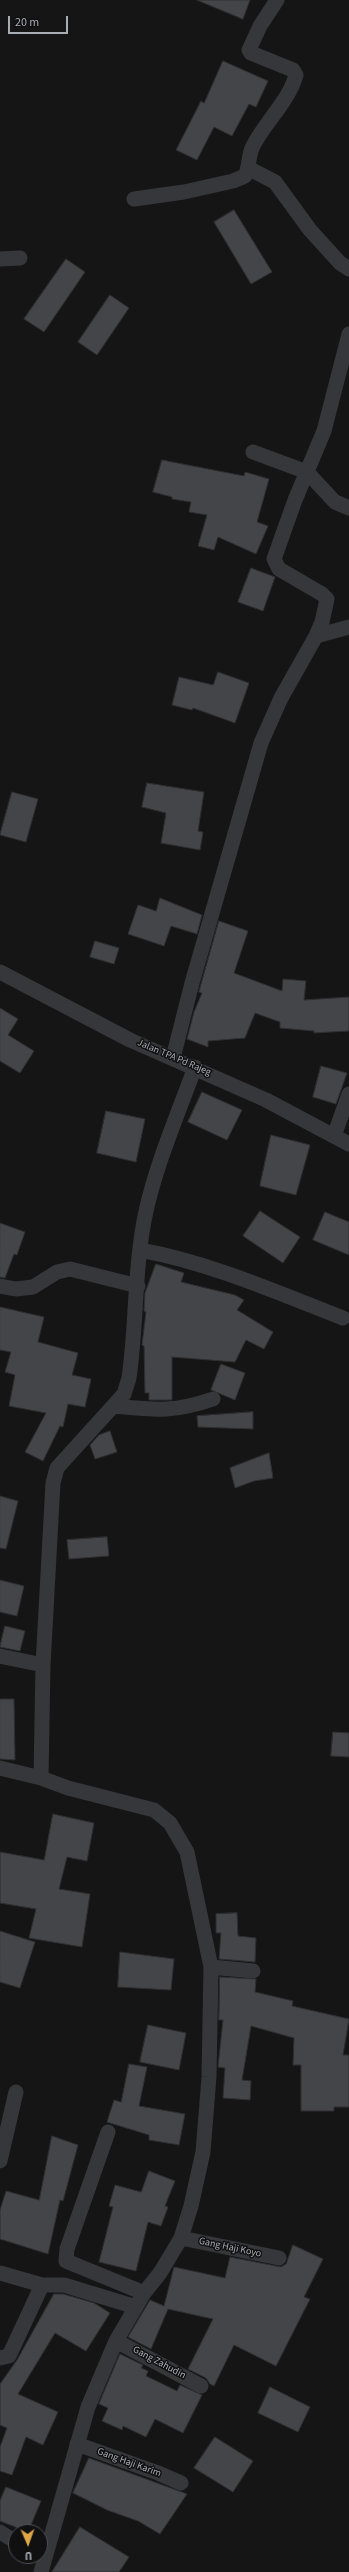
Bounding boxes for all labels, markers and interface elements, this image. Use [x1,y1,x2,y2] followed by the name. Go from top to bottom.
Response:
[10,8,70,34] scale bar
[15,14,39,31] text: 20 m
[135,1037,213,1079] street label: Jalan TPA Pd Rajeg
[198,2236,262,2260] street label: Gang Haji Koyo
[130,2344,188,2382] street label: Gang Zahudin
[95,2446,163,2480] street label: Gang Haji Karim
[8,2524,48,2564] north arrow
[24,2548,32,2563] text: U

